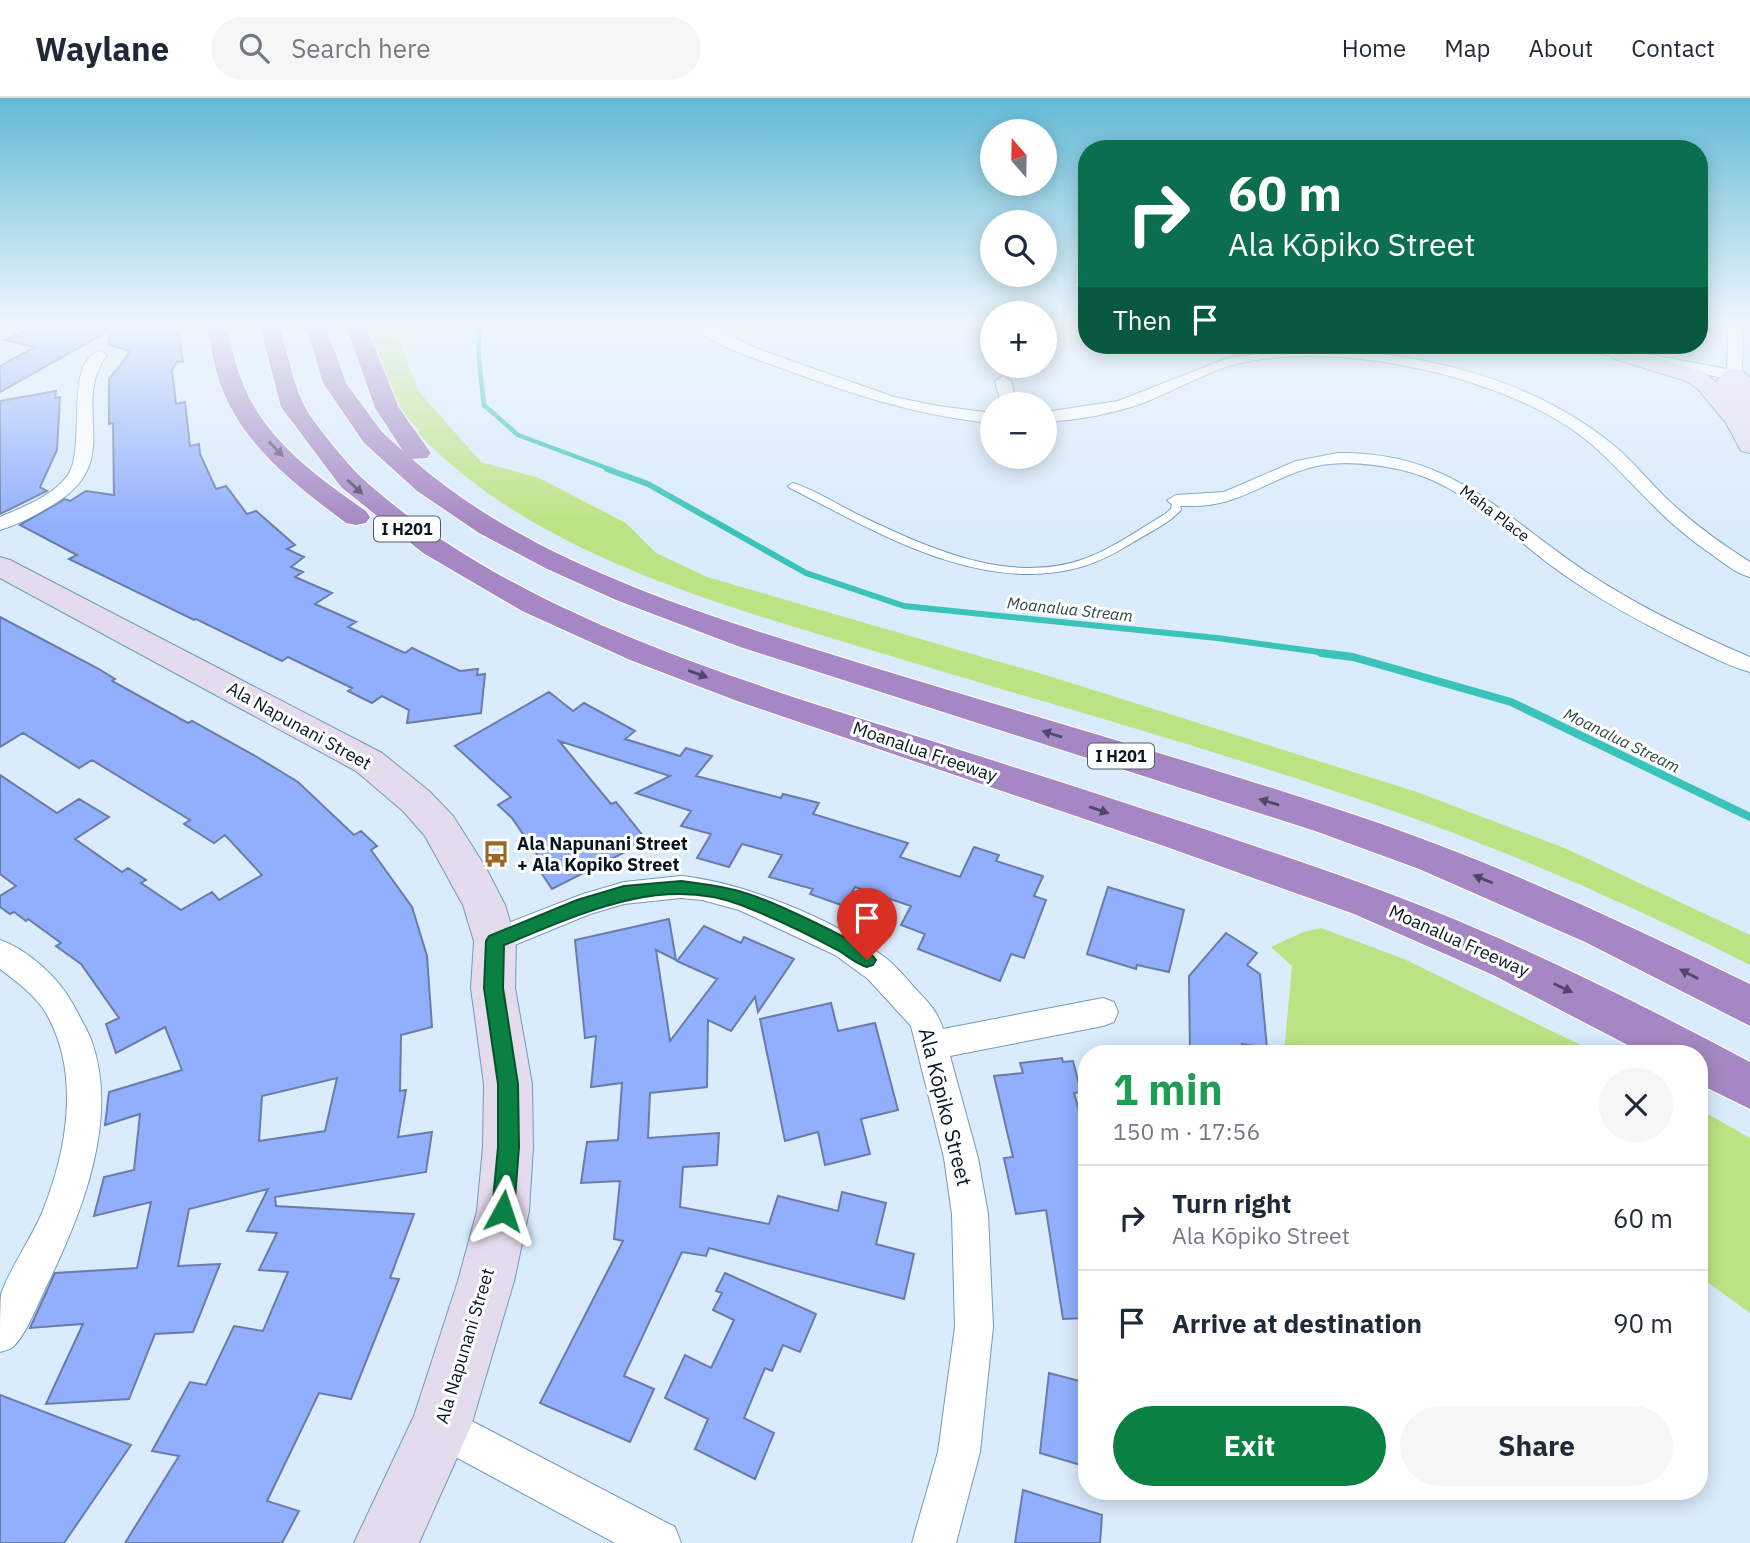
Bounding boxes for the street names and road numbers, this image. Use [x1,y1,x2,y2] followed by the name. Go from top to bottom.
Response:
[1456,480,1534,546] street label: Maha Place
[374,516,440,542] road number: I H201
[223,676,375,775] street label: Ala Napunani Street
[850,716,1000,787] street label: Moanalua Freeway
[1088,744,1154,768] road number: I H201
[1385,899,1533,982] street label: Moanalua Freeway
[913,1025,979,1189] street label: Ala Kōpiko Street
[430,1265,499,1426] street label: Ala Napunani Street

